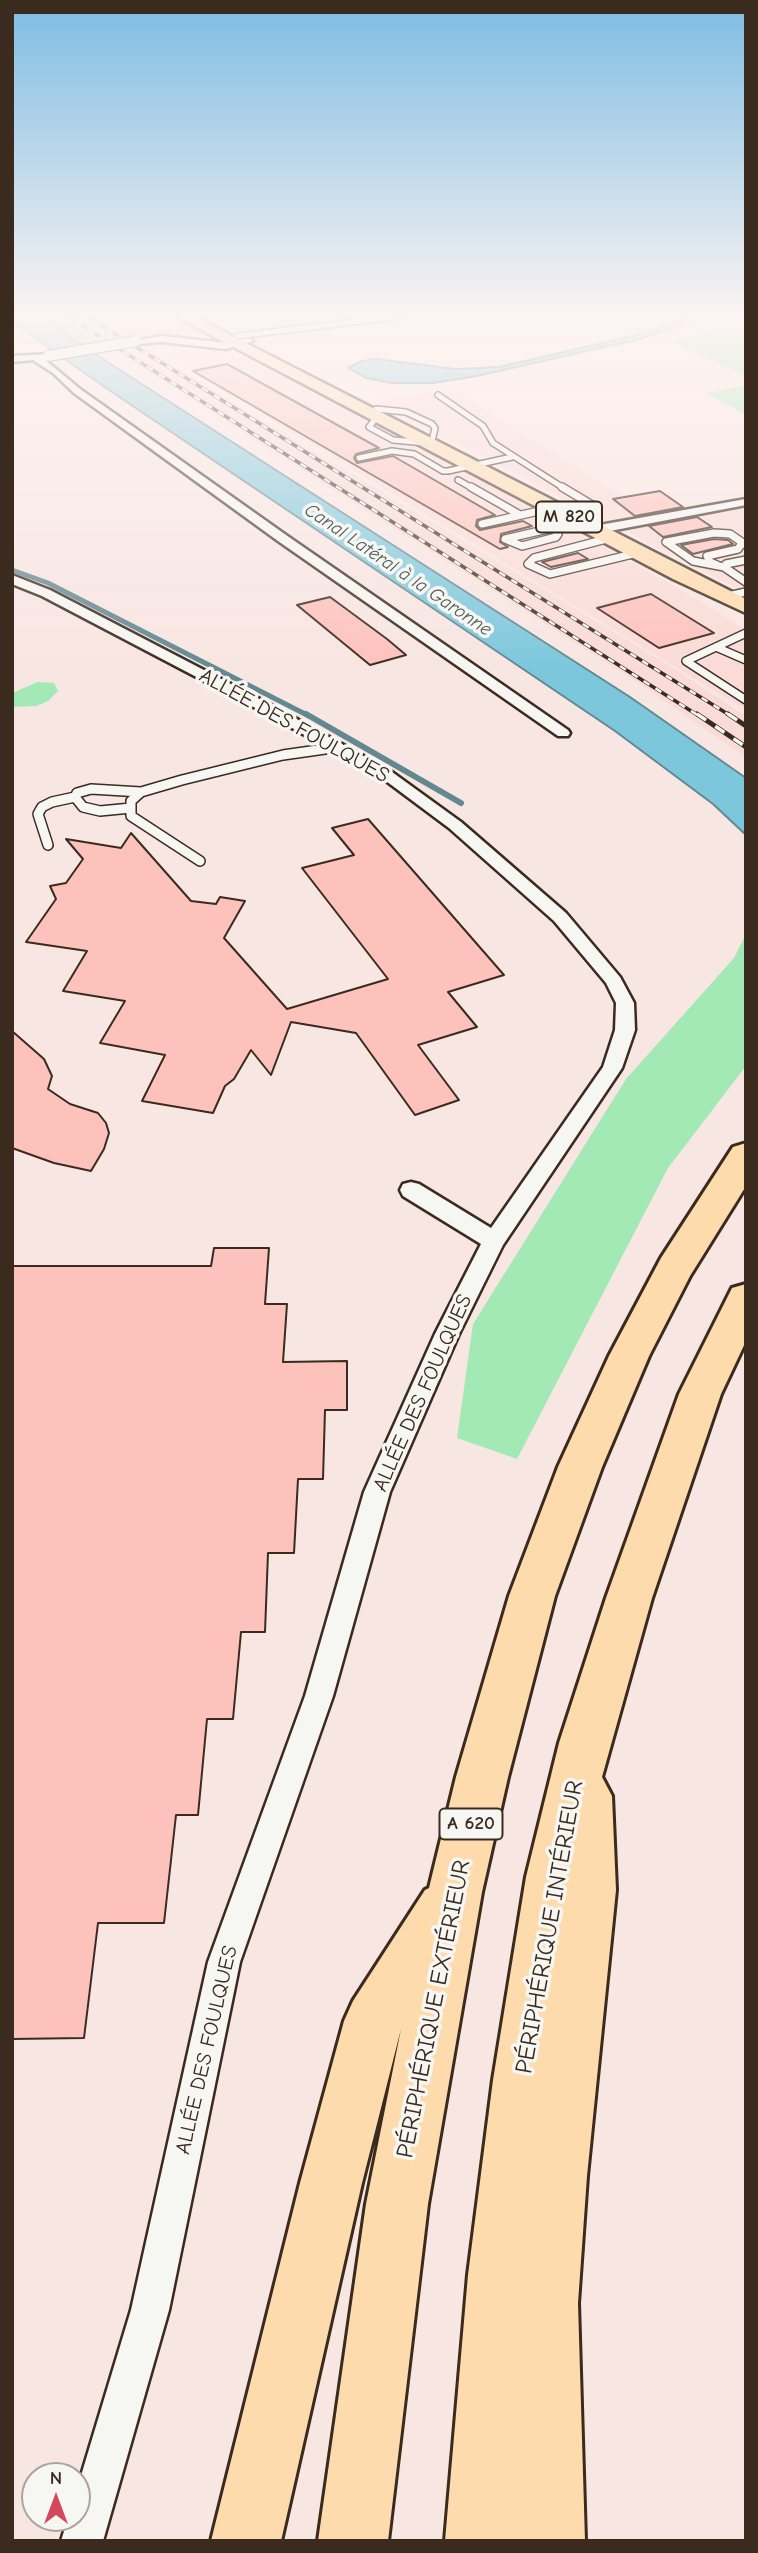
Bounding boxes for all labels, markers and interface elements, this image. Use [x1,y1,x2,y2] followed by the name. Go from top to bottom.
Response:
[300,499,496,641] water label: Canal Latéral à la Garonne
[536,502,602,532] road number: M 820
[195,663,393,789] street label: ALLÉE DES FOULQUES
[368,1291,478,1495] street label: ALLÉE DES FOULQUES
[510,1778,590,2076] street label: PÉRIPHÉRIQUE INTÉRIEUR
[440,1808,503,1840] road number: A 620
[391,1858,477,2160] street label: PÉRIPHÉRIQUE EXTÉRIEUR
[171,1943,243,2157] street label: ALLÉE DES FOULQUES
[21,2462,91,2532] north arrow
[50,2467,62,2489] text: N

